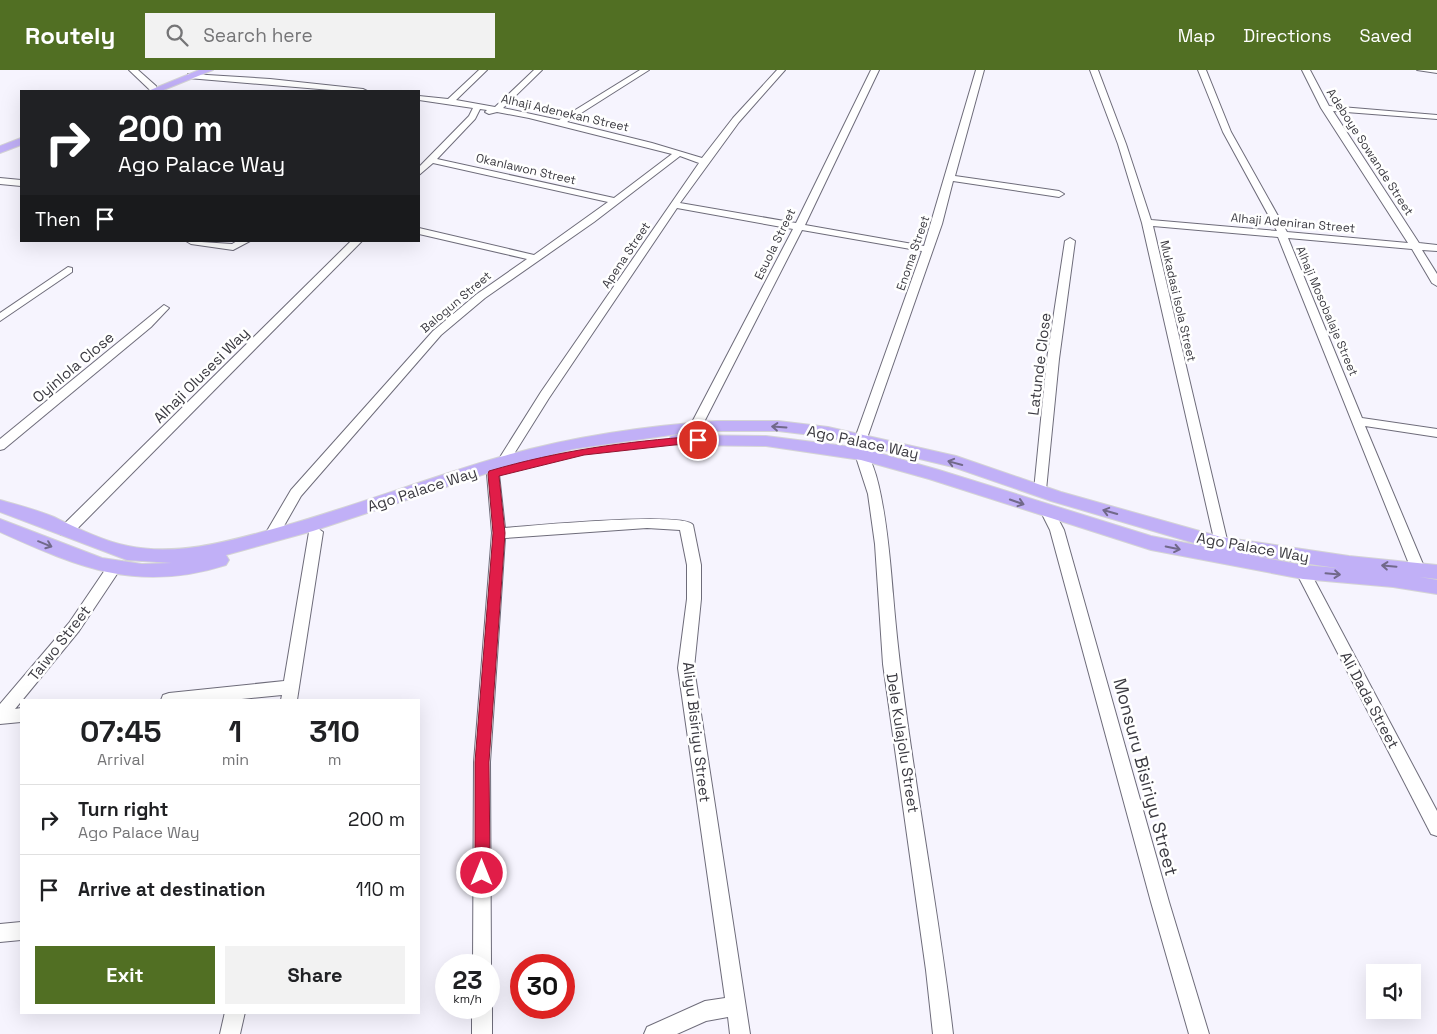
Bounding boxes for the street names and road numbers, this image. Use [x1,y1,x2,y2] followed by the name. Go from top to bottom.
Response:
[1323,86,1417,218] street label: Adeboye Sowande Street
[499,90,631,136] street label: Alhaji Adenekan Street
[474,150,578,188] street label: Okanlawon Street
[751,206,799,282] street label: Esuola Street
[1230,210,1356,236] street label: Alhaji Adeniran Street
[893,213,933,293] street label: Enoma Street
[598,219,654,291] street label: Apena Street
[1156,239,1200,363] street label: Mukadasi Isola Street
[1292,244,1362,378] street label: Alhaji Mosobalaje Street
[417,268,495,336] street label: Balogun Street
[1023,311,1055,416] street label: Latunde Close
[149,323,253,427] street label: Alhaji Olusesi Way
[28,327,118,407] street label: Oyinlola Close
[805,421,921,463] street label: Ago Palace Way
[365,462,479,516] street label: Ago Palace Way
[1195,528,1311,566] street label: Ago Palace Way
[24,601,94,685] street label: Taiwo Street
[1336,648,1404,752] street label: Ali Dada Street
[679,661,715,804] street label: Aliyu Bisiriyu Street
[883,672,923,814] street label: Dele Kulajolu Street
[1109,676,1183,878] street label: Monsuru Bisiriyu Street

